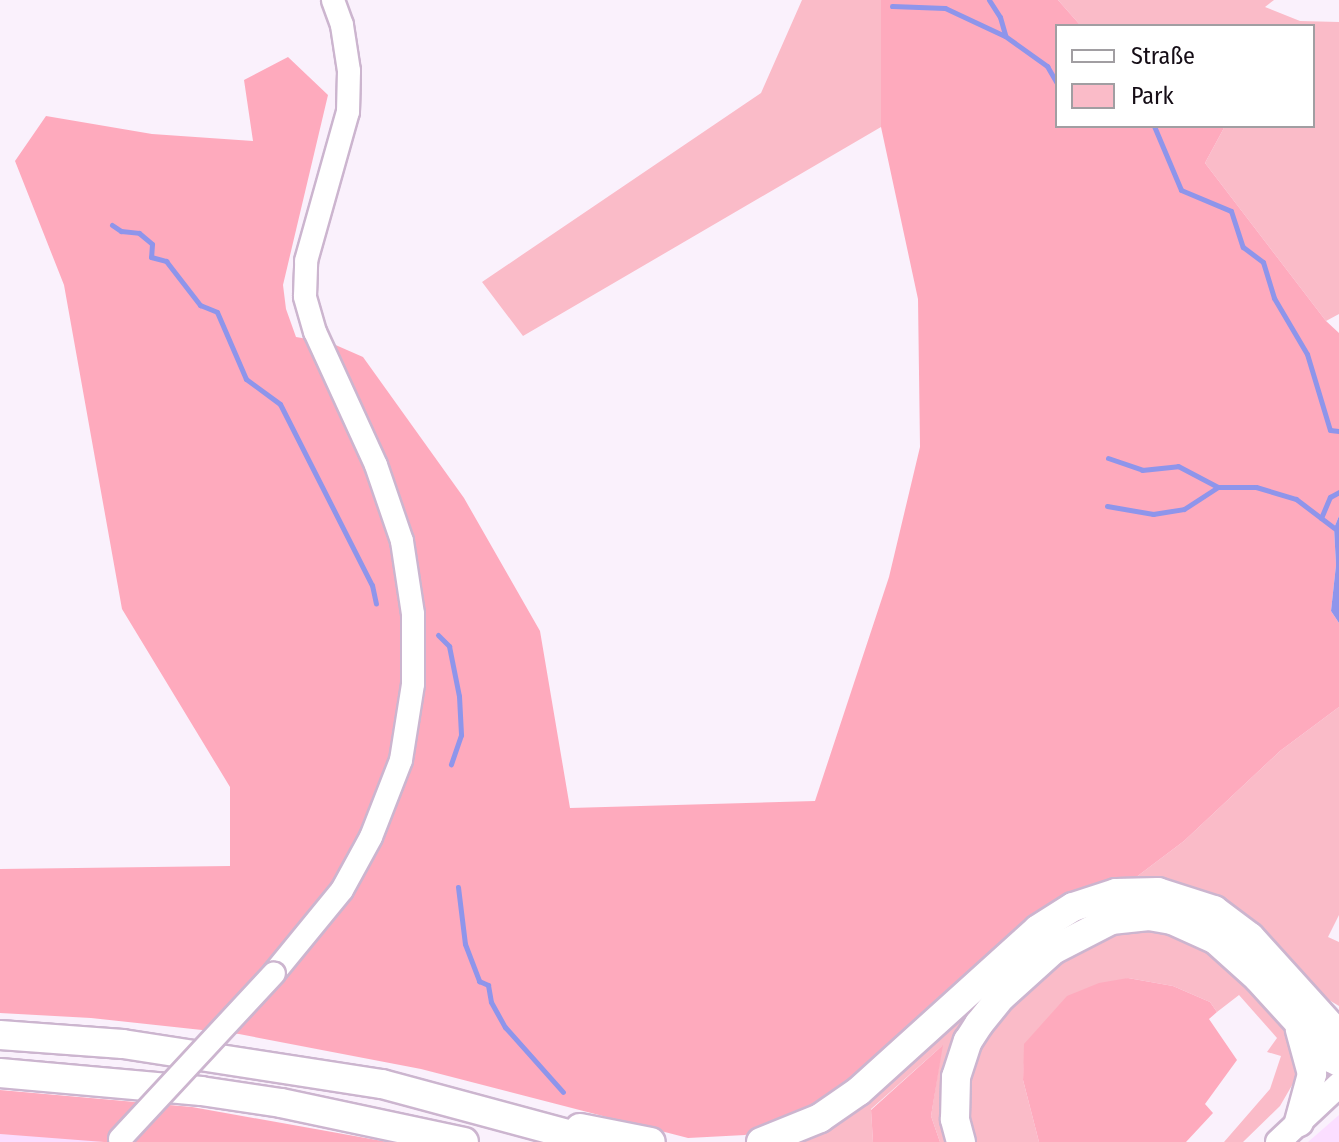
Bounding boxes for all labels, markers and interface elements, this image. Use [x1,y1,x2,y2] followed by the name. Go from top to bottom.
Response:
[1055,24,1315,128] legend
[1131,42,1195,70] text: Straße
[1131,82,1174,110] text: Park

